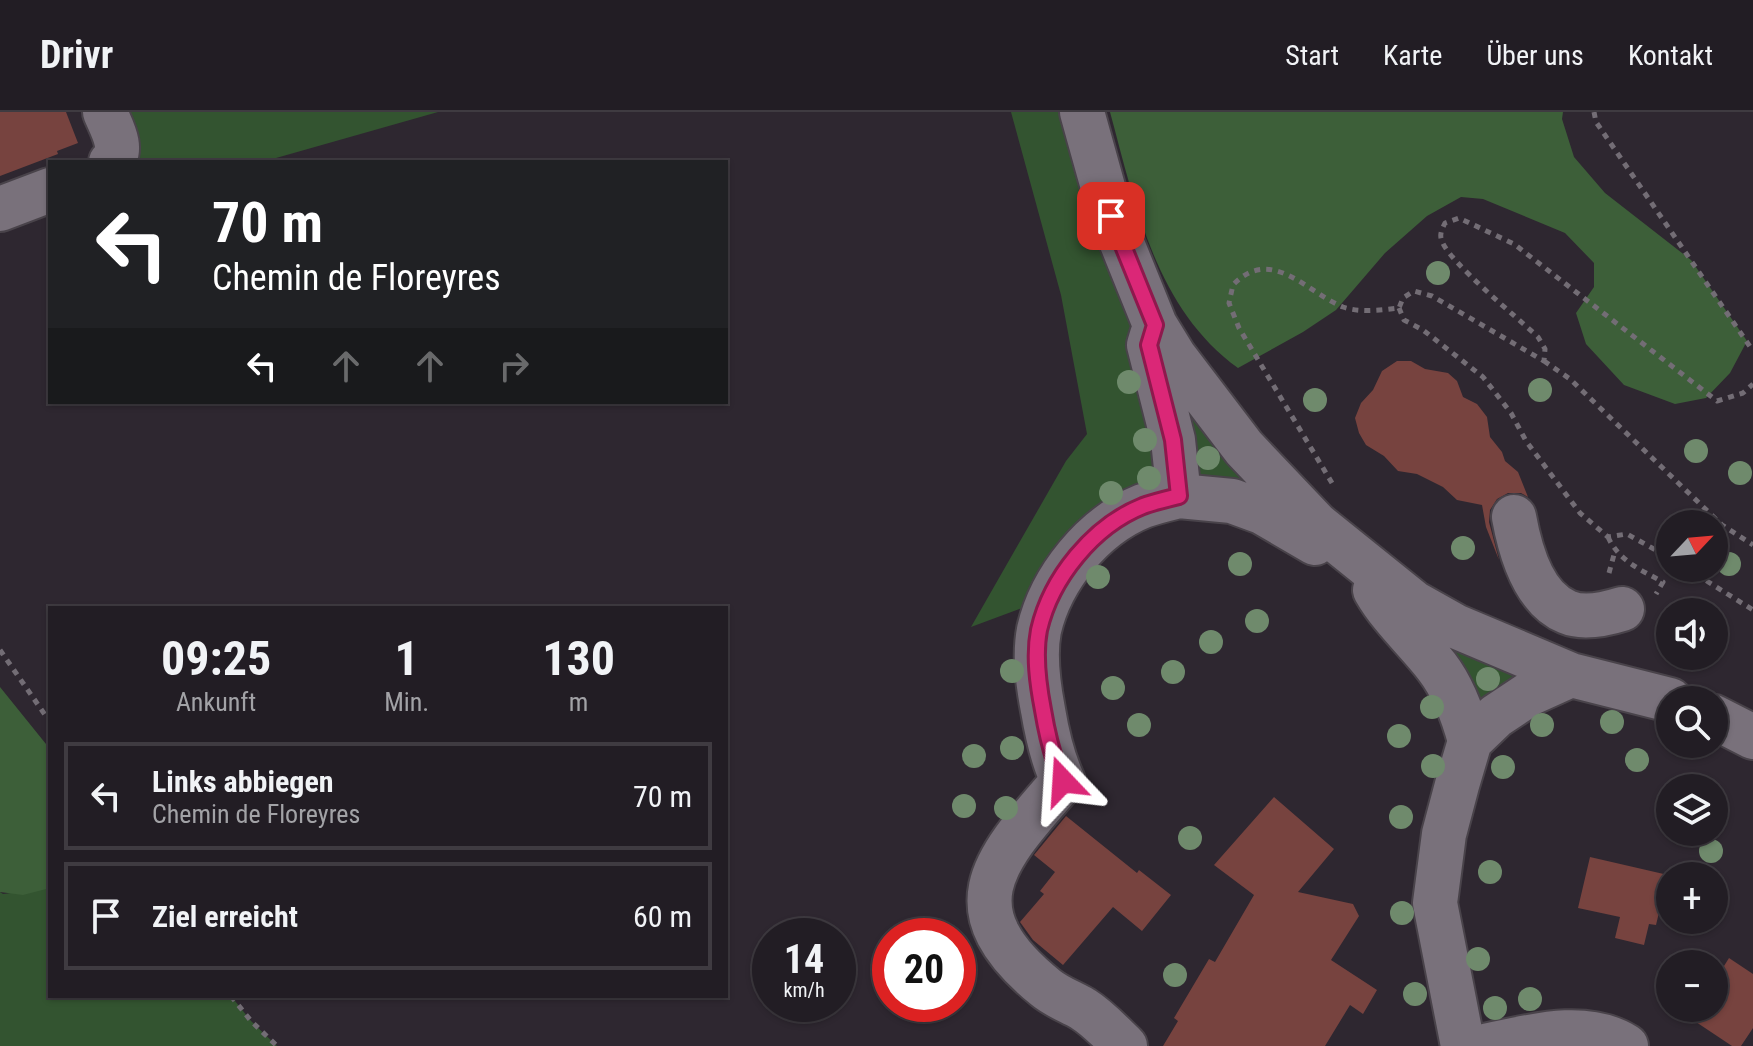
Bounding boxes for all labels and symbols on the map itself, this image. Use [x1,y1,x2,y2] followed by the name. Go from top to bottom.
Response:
[1077,182,1145,250] pin
[1656,510,1728,582] north arrow
[1021,739,1105,823] position arrow
[872,918,976,1022] speed limit sign: 20

